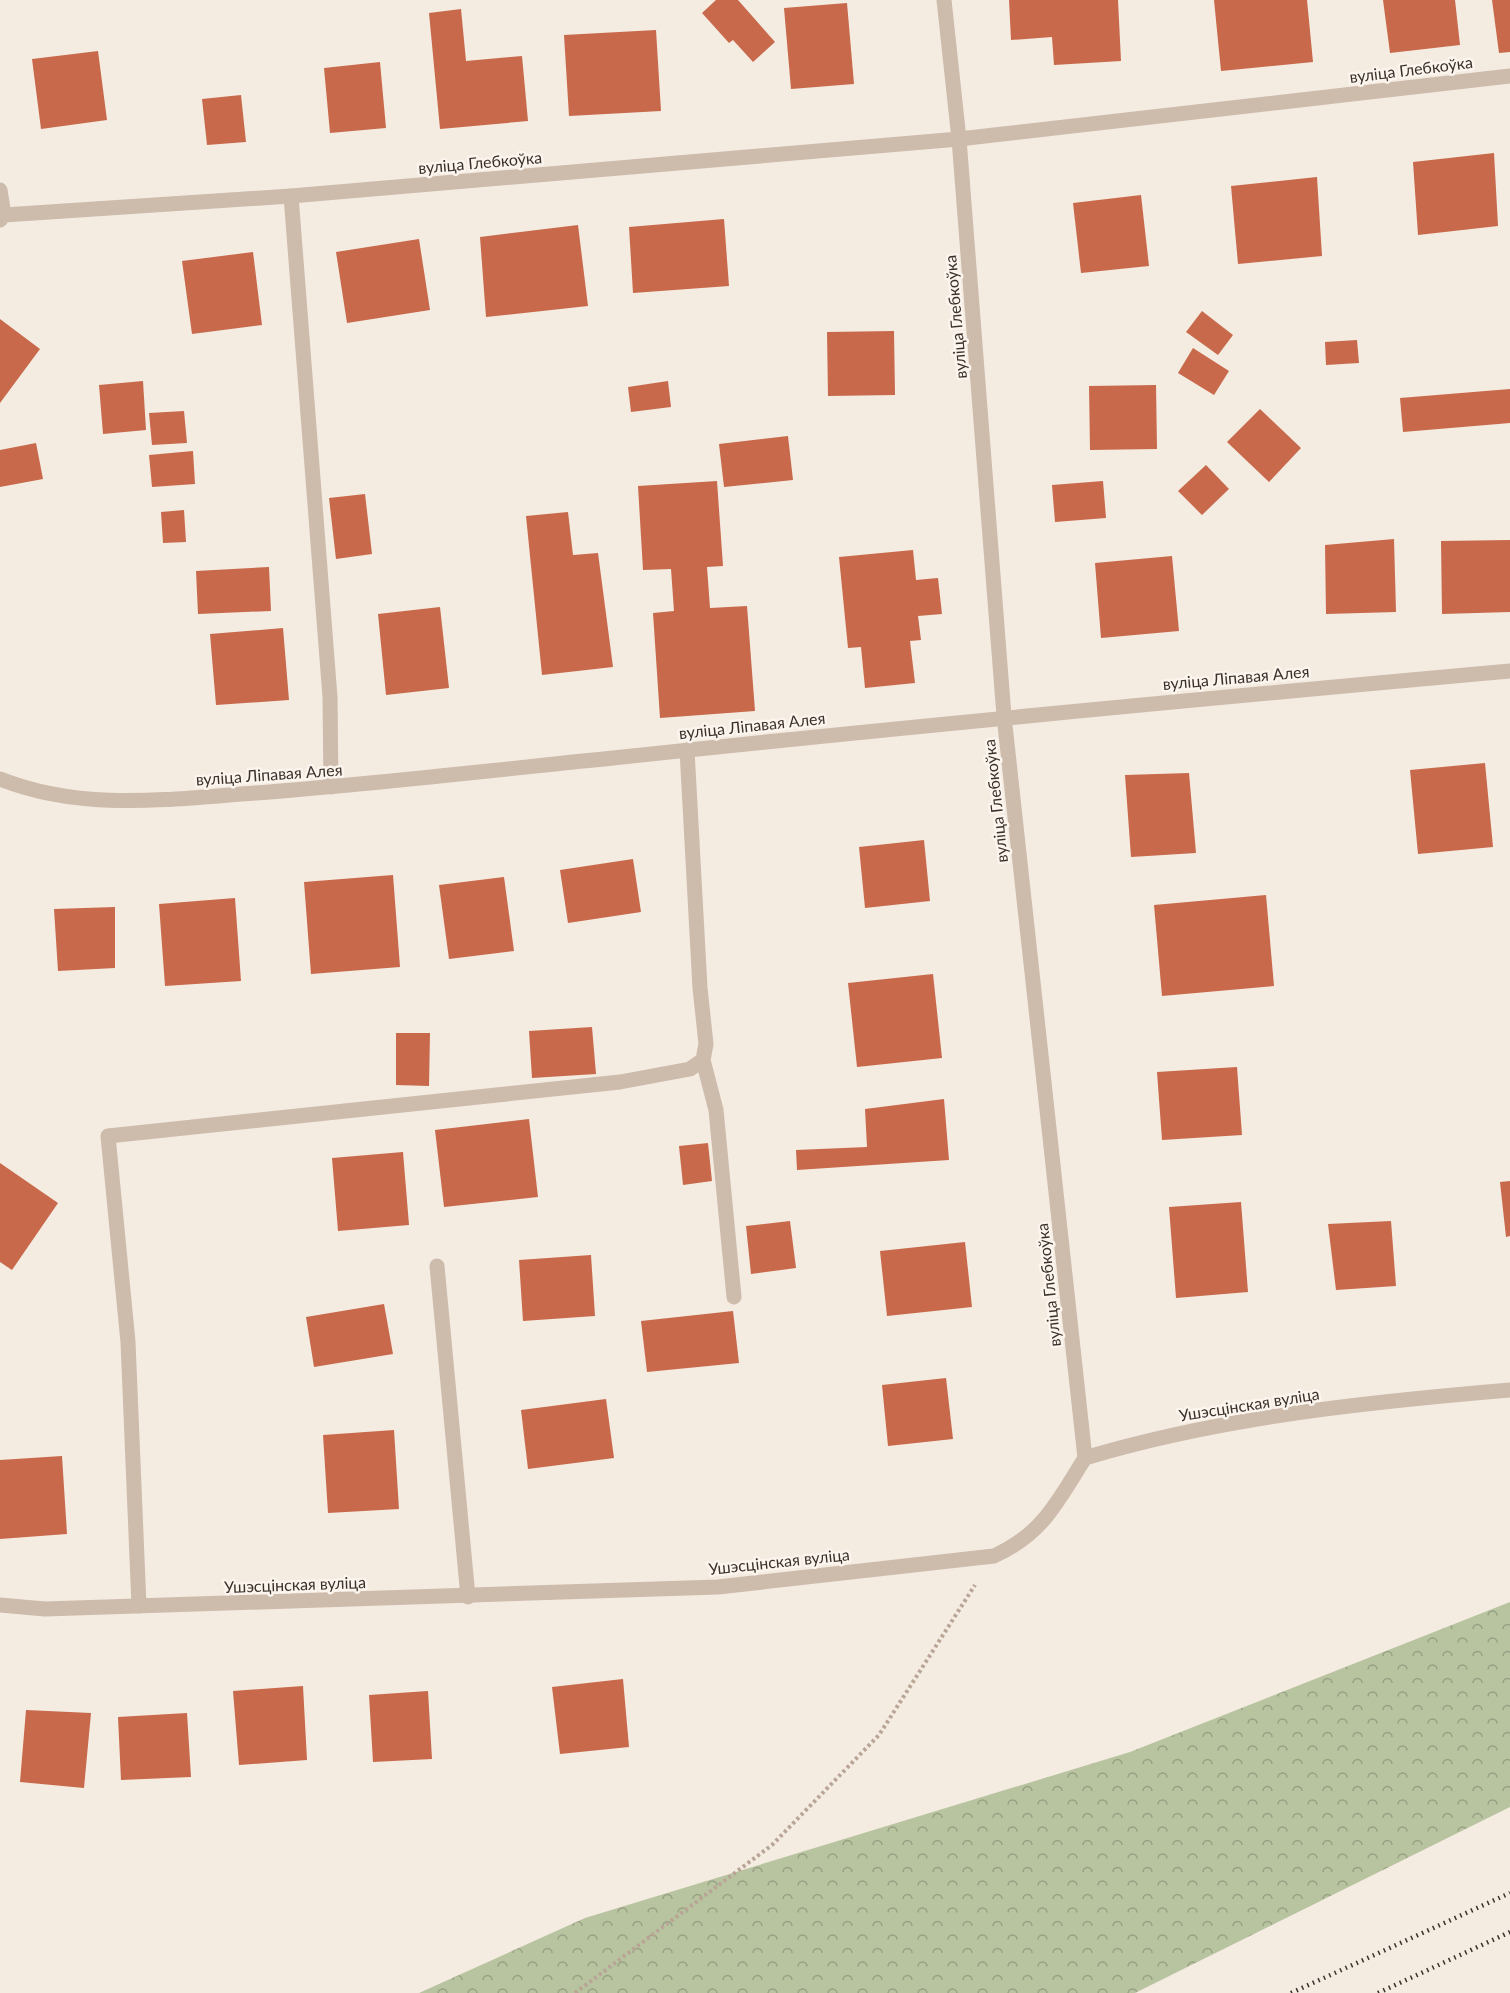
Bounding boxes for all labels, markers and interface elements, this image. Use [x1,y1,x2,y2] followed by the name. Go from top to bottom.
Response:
[1348,52,1474,86] street label: вуліца Глебкоўка
[417,147,543,177] street label: вуліца Глебкоўка
[940,254,970,380] street label: вуліца Глебкоўка
[1162,661,1310,693] street label: вуліца Ліпавая Алея
[678,708,826,742] street label: вуліца Ліпавая Алея
[979,738,1011,864] street label: вуліца Глебкоўка
[195,759,343,789] street label: вуліца Ліпавая Алея
[1032,1222,1064,1348] street label: вуліца Глебкоўка
[1177,1384,1321,1424] street label: Ушэсцінская вуліца
[707,1544,851,1578] street label: Ушэсцінская вуліца
[224,1572,366,1596] street label: Ушэсцінская вуліца

